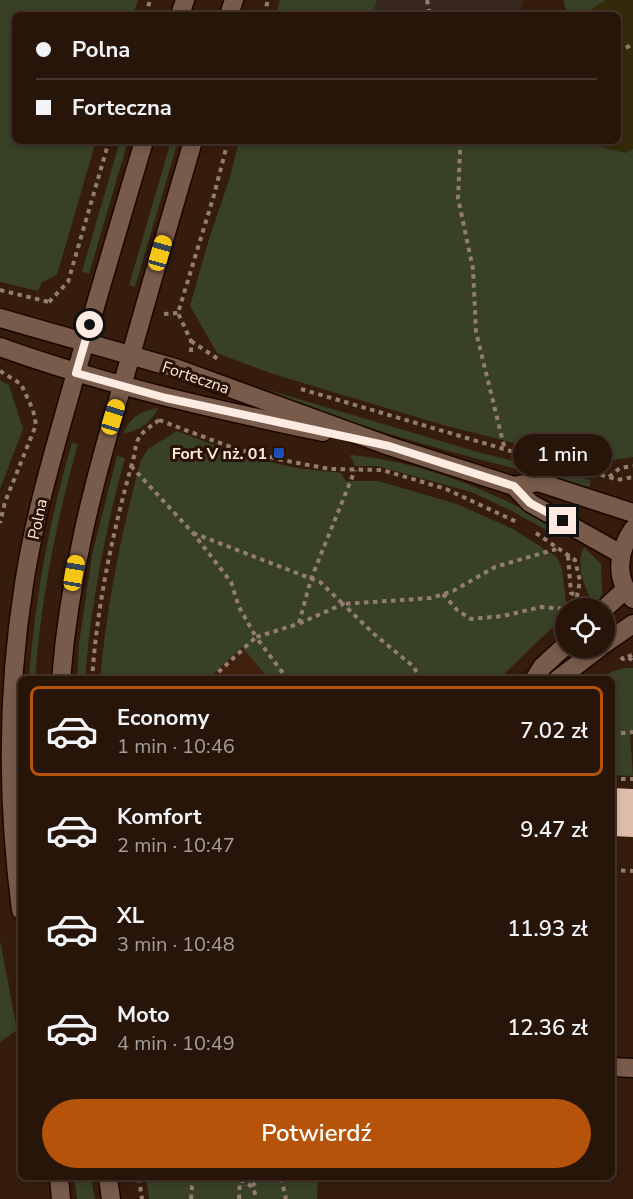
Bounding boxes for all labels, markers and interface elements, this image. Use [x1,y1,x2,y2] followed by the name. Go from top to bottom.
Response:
[72,35,130,65] text: Polna
[72,93,172,123] text: Forteczna
[146,233,174,273] car
[76,311,103,338] route start
[159,356,232,400] street label: Forteczna
[99,397,127,437] car
[514,434,612,476] callout: 1 min
[537,441,588,468] text: 1 min
[172,443,267,465] place label: Fort V nż. 01
[272,446,286,460] marker: Fort V nż. 01
[23,497,53,542] street label: Polna
[549,507,576,534] route end
[62,554,86,592] car
[555,598,615,658] map controls
[555,598,615,658] button: locate
[117,703,209,733] text: Economy
[45,704,99,758] icon: car
[520,716,588,746] text: 7.02 zł
[117,733,235,760] text: 1 min · 10:46
[117,802,201,832] text: Komfort
[45,803,99,857] icon: car
[520,815,588,845] text: 9.47 zł
[117,832,235,859] text: 2 min · 10:47
[117,901,144,931] text: XL
[45,902,99,956] icon: car
[507,914,588,944] text: 11.93 zł
[117,931,235,958] text: 3 min · 10:48
[117,1000,170,1030] text: Moto
[45,1001,99,1055] icon: car
[507,1013,588,1043] text: 12.36 zł
[117,1030,235,1057] text: 4 min · 10:49
[42,1099,591,1168] button: Potwierdź

